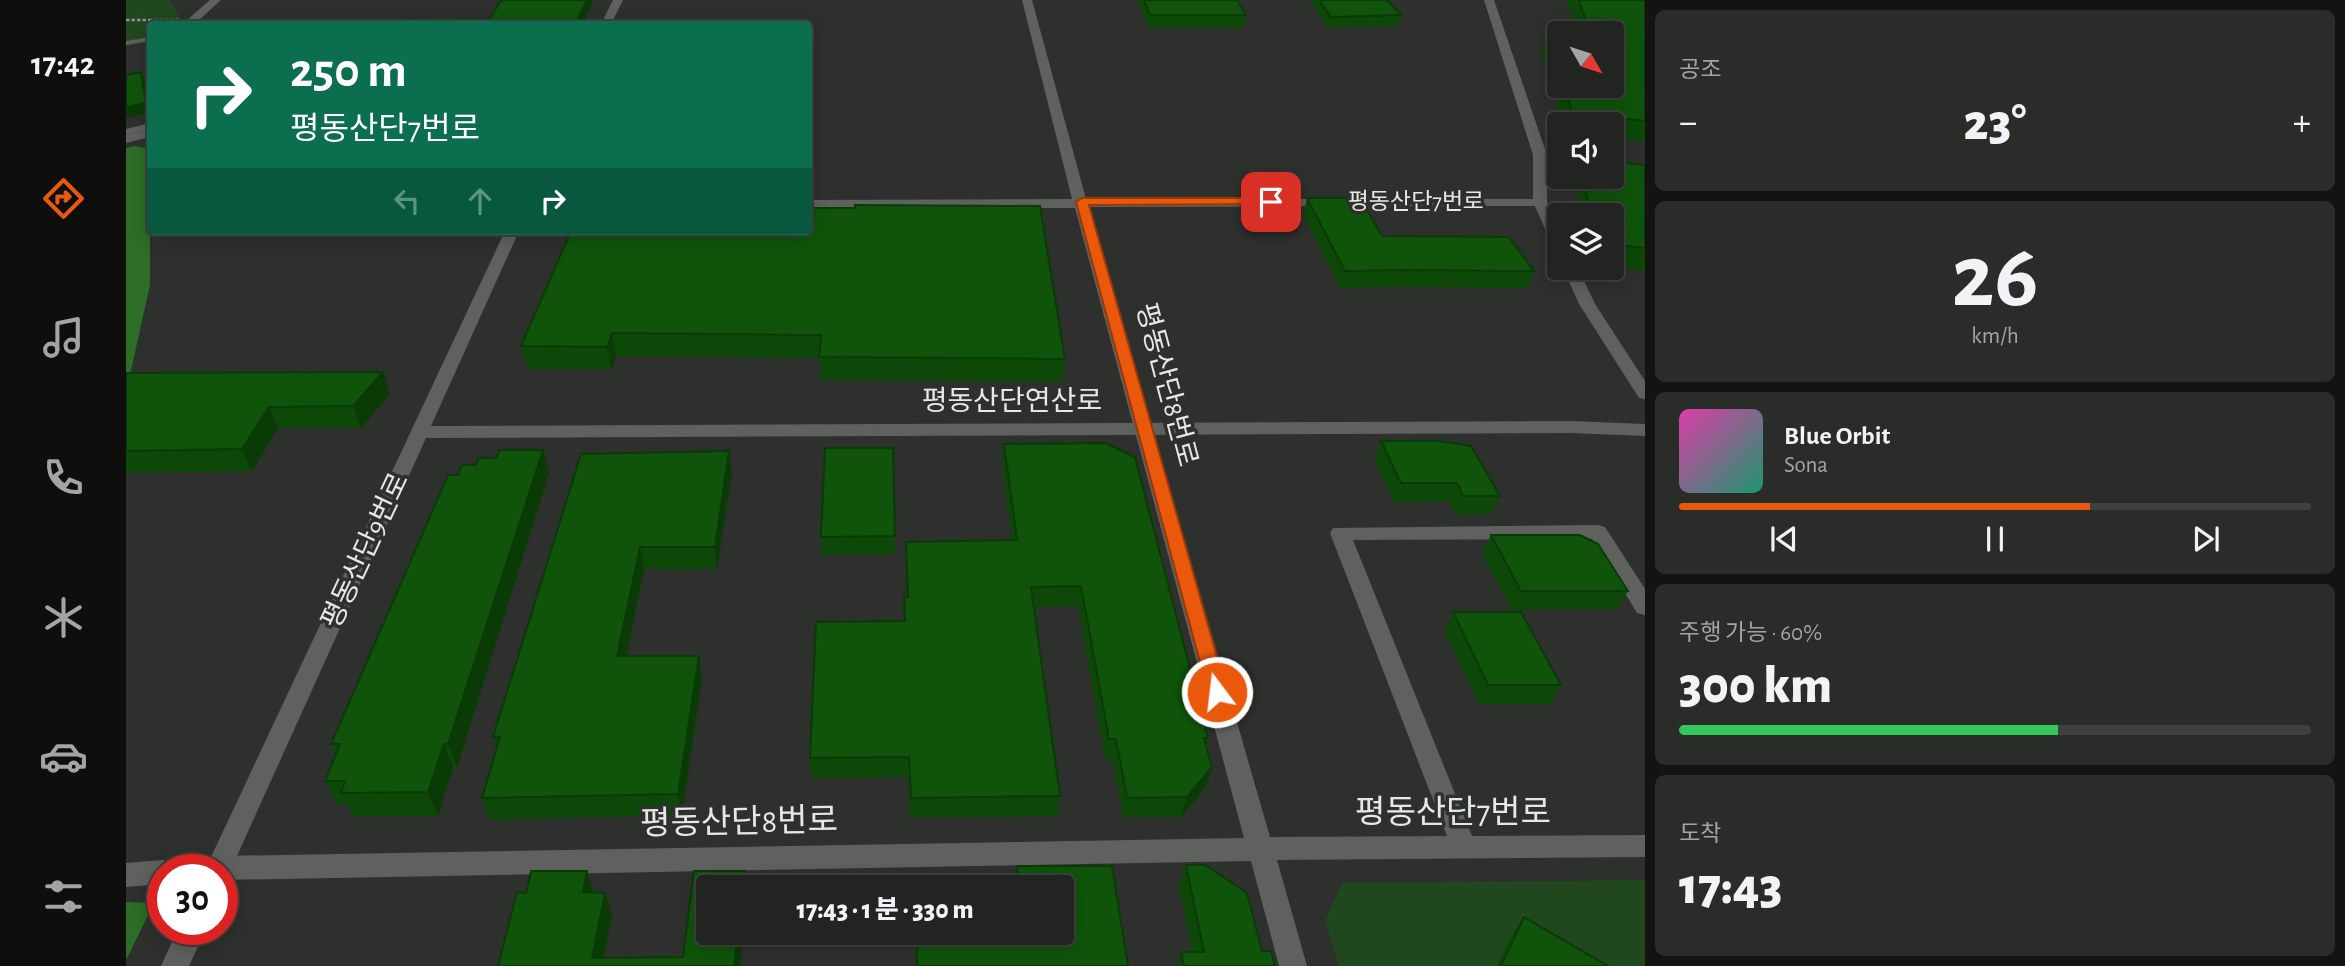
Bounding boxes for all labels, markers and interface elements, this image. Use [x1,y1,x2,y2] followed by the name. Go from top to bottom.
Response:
[1547,21,1624,98] north arrow
[1547,21,1624,280] map controls
[290,47,407,96] text: 250 m
[31,48,95,80] text: 17:42
[175,49,266,140] icon: right
[1679,59,1721,82] text: 공조
[1964,97,2026,149] text: 23°
[1679,104,1697,142] text: −
[2293,104,2311,142] text: +
[1547,112,1624,189] button: sound
[290,113,480,145] text: 평동산단7번로
[1241,172,1301,232] pin
[39,174,88,223] icon: directions
[388,182,426,220] icon: left
[461,182,499,220] icon: ahead
[534,182,572,220] icon: right
[1252,183,1290,221] icon: arrive
[1348,189,1484,214] street label: 평동산단7번로
[1547,203,1624,280] button: layers
[1952,232,2038,323] text: 26
[1131,300,1203,470] street label: 평동산단8번로
[39,313,88,362] icon: music
[1971,325,2019,348] text: km/h
[922,386,1102,416] street label: 평동산단연산로
[1784,423,1890,449] text: Blue Orbit
[39,453,88,502] icon: phone
[1784,454,1828,477] text: Sona
[316,468,414,633] street label: 평동산단9번로
[1765,520,1803,558] icon: previous
[1976,520,2014,558] icon: pause
[2187,520,2225,558] icon: next
[39,593,88,642] icon: climate
[1679,622,1822,645] text: 주행 가능 · 60%
[1180,655,1254,729] position arrow
[1679,660,1832,712] text: 300 km
[39,732,88,781] icon: car
[1355,795,1551,830] street label: 평동산단7번로
[640,803,838,841] street label: 평동산단8번로
[1679,823,1721,846] text: 도착
[147,854,238,945] speed limit sign: 30
[1679,861,1782,913] text: 17:43
[39,872,88,921] icon: filters
[796,897,974,923] text: 17:43 · 1 분 · 330 m

